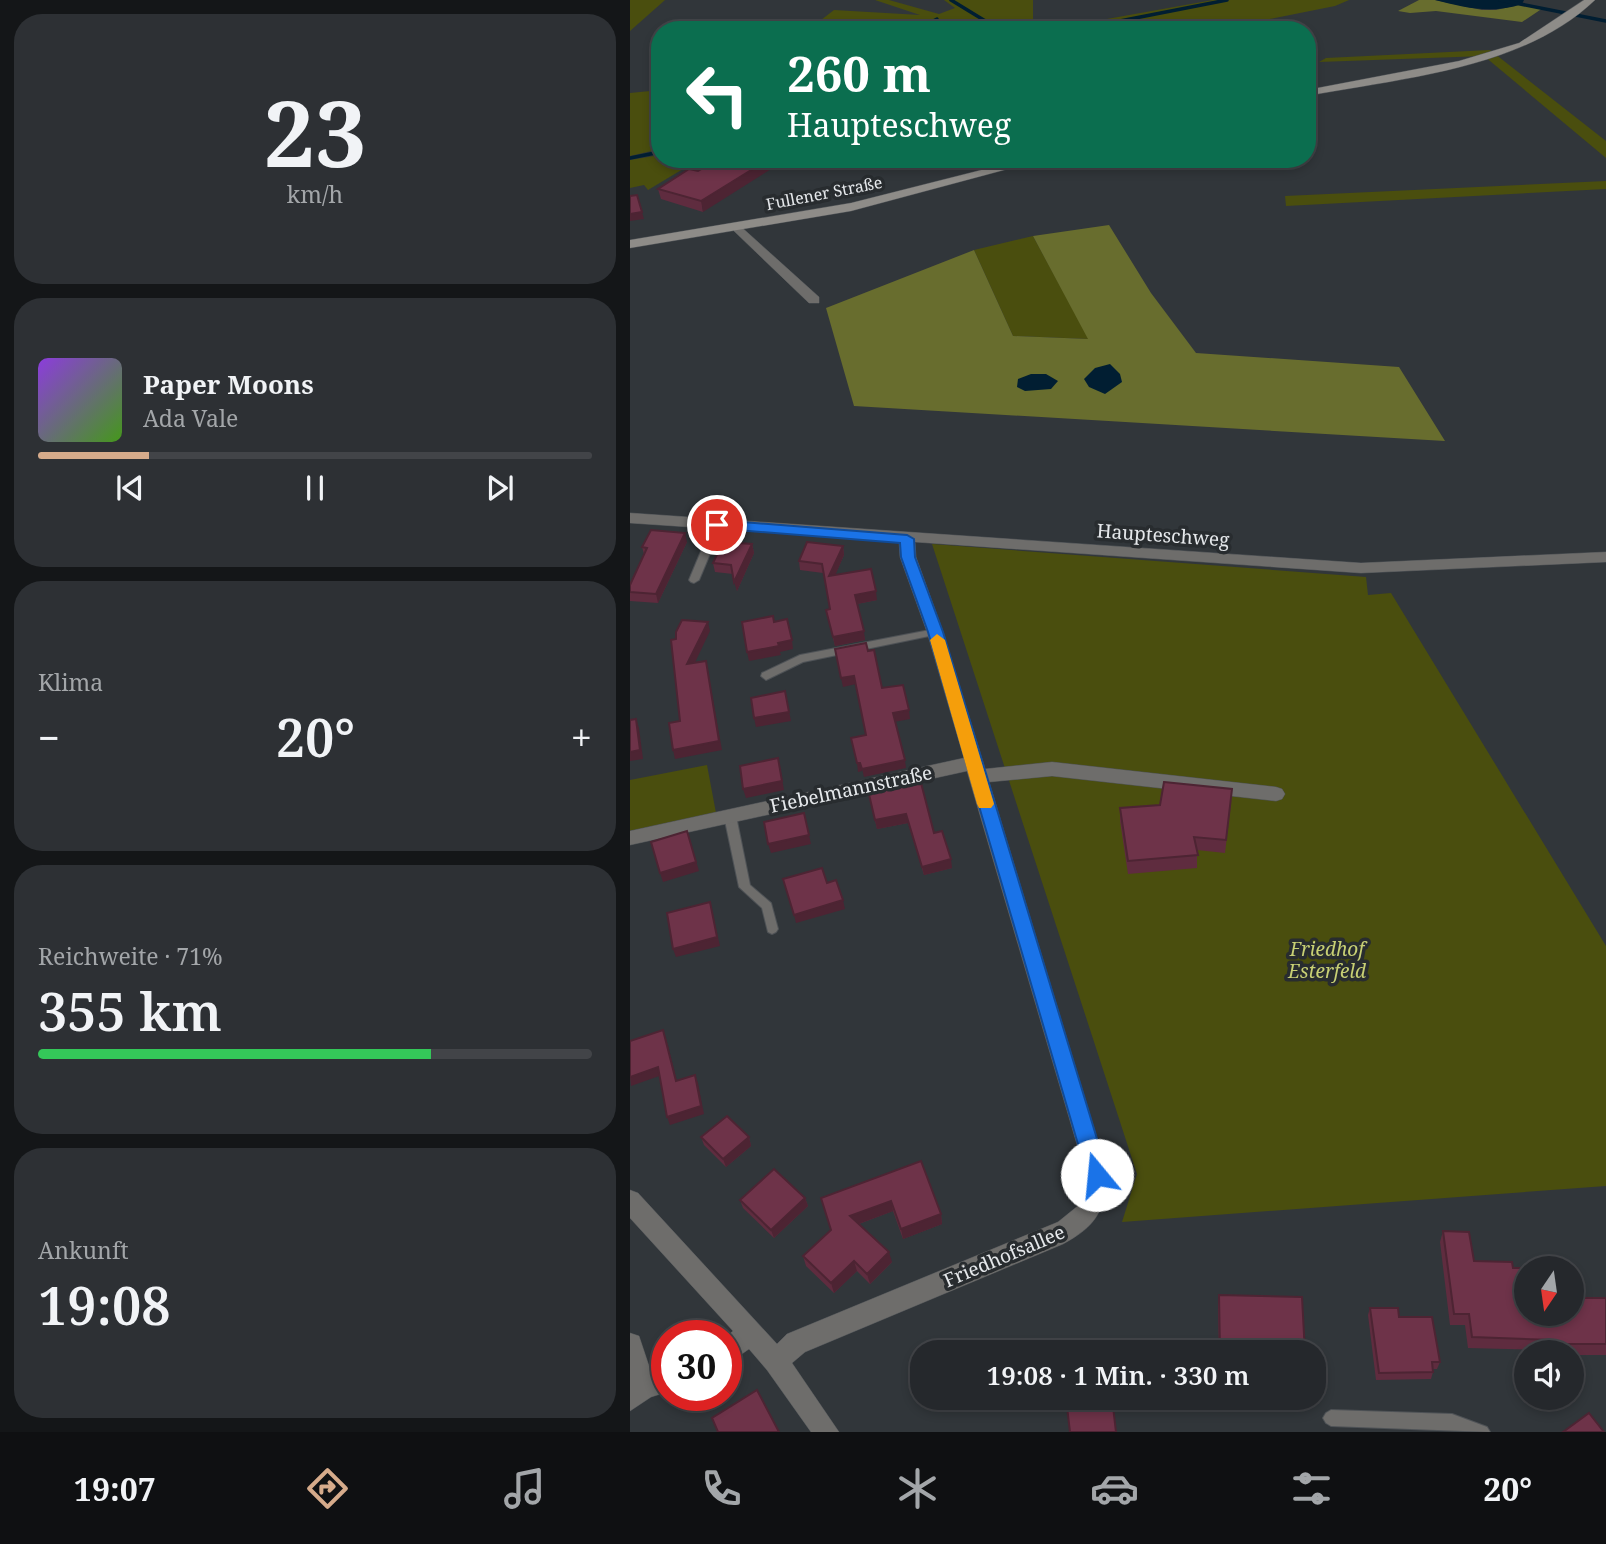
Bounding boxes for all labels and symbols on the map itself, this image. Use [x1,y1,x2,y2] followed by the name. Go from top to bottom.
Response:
[764,171,884,215] street label: Fullener Straße
[687,495,747,555] pin
[1096,517,1230,553] street label: Haupteschweg
[767,759,935,819] street label: Fiebelmannstraße
[1287,936,1368,984] park label: Friedhof Esterfeld
[1060,1138,1134,1212] position arrow
[939,1219,1069,1293] street label: Friedhofsallee
[1514,1256,1584,1326] north arrow
[651,1320,742,1411] speed limit sign: 30

